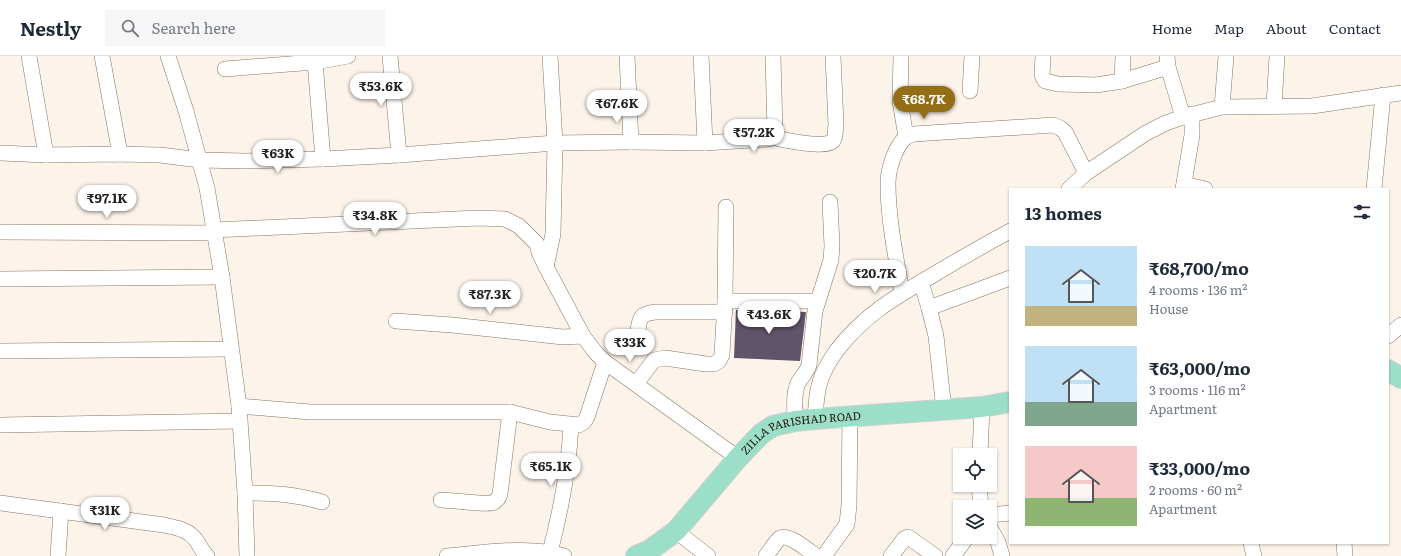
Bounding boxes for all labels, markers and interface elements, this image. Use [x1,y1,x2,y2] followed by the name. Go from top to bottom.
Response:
[105,10,385,46] search box
[20,14,81,42] text: Nestly
[151,16,236,39] text: Search here
[119,17,141,39] icon: search
[1152,18,1192,38] text: Home
[1214,18,1244,38] text: Map
[1266,18,1307,38] text: About
[1329,18,1381,38] text: Contact
[348,73,414,107] pin: ₹53.6K
[359,76,403,95] text: ₹53.6K
[891,86,957,120] pin: ₹68.7K
[902,89,946,108] text: ₹68.7K
[584,90,650,124] pin: ₹67.6K
[595,93,639,112] text: ₹67.6K
[721,119,787,153] pin: ₹57.2K
[733,122,775,141] text: ₹57.2K
[254,140,302,174] pin: ₹63K
[262,143,294,162] text: ₹63K
[74,185,140,219] pin: ₹97.1K
[87,188,127,207] text: ₹97.1K
[1025,200,1102,225] text: 13 homes
[1351,201,1373,223] icon: filters
[342,202,408,236] pin: ₹34.8K
[352,205,398,224] text: ₹34.8K
[1149,255,1249,280] text: ₹68,700/mo
[842,260,908,294] pin: ₹20.7K
[1057,262,1105,310] icon: home
[853,263,897,282] text: ₹20.7K
[1149,280,1247,299] text: 4 rooms · 136 m²
[457,281,523,315] pin: ₹87.3K
[469,284,511,303] text: ₹87.3K
[1149,299,1188,318] text: House
[736,301,802,335] pin: ₹43.6K
[746,304,792,323] text: ₹43.6K
[606,329,654,363] pin: ₹33K
[614,332,646,351] text: ₹33K
[1149,355,1251,380] text: ₹63,000/mo
[1057,362,1105,410] icon: home
[1149,380,1246,399] text: 3 rooms · 116 m²
[1149,399,1217,418] text: Apartment
[737,407,861,458] street label: ZILLA PARISHAD ROAD
[953,448,997,544] map controls
[953,448,997,492] button: locate
[518,453,584,487] pin: ₹65.1K
[1149,455,1250,480] text: ₹33,000/mo
[530,456,572,475] text: ₹65.1K
[1057,462,1105,510] icon: home
[1149,480,1242,499] text: 2 rooms · 60 m²
[81,497,129,531] pin: ₹31K
[1149,499,1217,518] text: Apartment
[90,500,120,519] text: ₹31K
[953,500,997,544] button: layers

